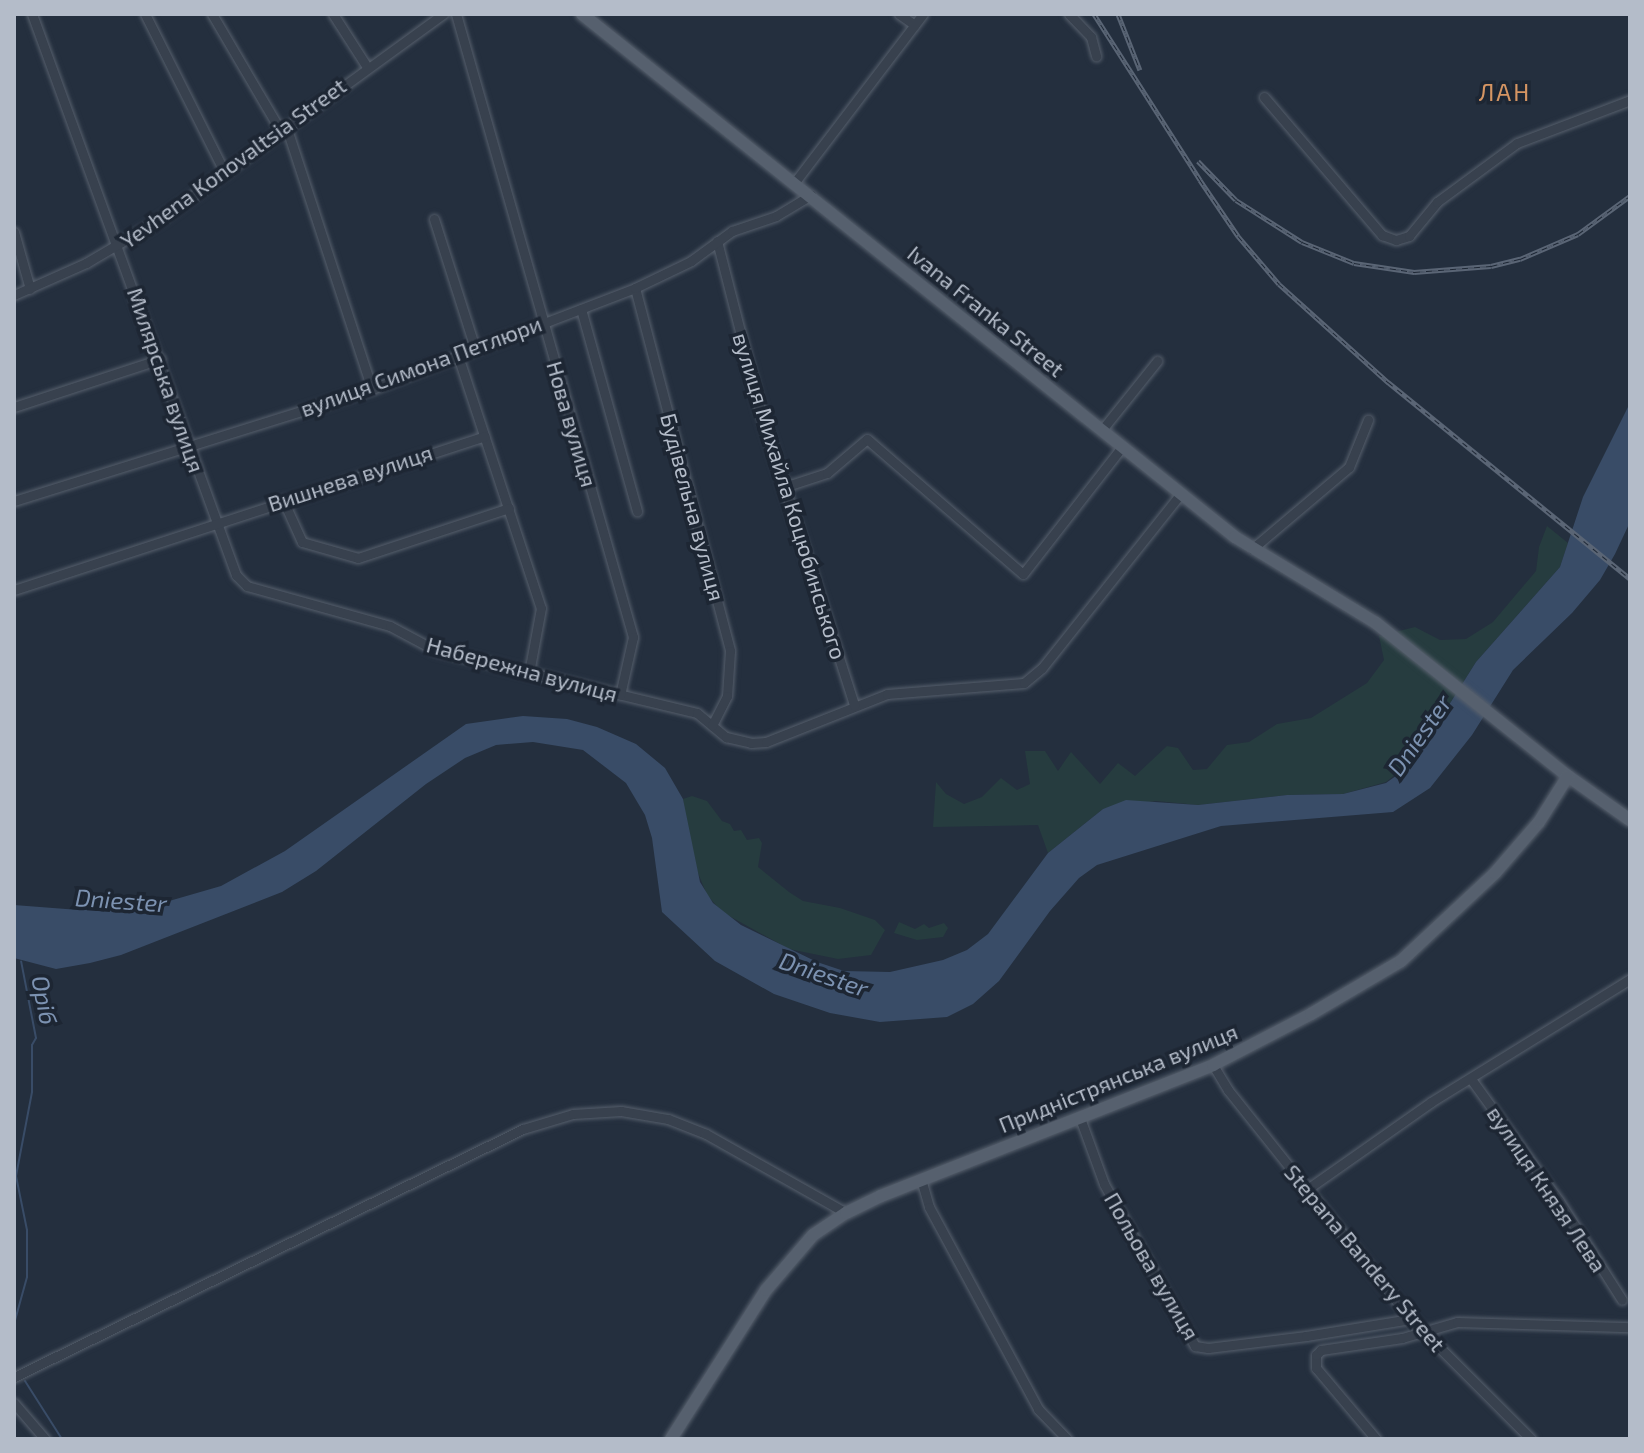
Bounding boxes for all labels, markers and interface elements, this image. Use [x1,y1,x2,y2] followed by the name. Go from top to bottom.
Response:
[115,72,351,254] street label: Yevhena Konovaltsia Street
[1479,78,1531,106] district label: ЛАН
[902,240,1070,382] street label: Ivana Franka Street
[122,284,210,476] street label: Милярська вулиця
[297,310,545,422] street label: вулиця Симона Петлюри
[728,330,852,662] street label: вулиця Михайла Коцюбинського
[541,358,603,490] street label: Нова вулиця
[655,410,731,604] street label: Будівельна вулиця
[264,439,436,517] street label: Вишнева вулиця
[424,631,620,707] street label: Набережна вулиця
[1381,689,1457,781] water label: Dniester
[74,882,168,918] water label: Dniester
[776,945,872,1003] water label: Dniester
[26,973,64,1027] water label: Оріб
[995,1018,1241,1138] street label: Придністрянська вулиця
[1482,1101,1612,1277] street label: вулиця Князя Лева
[1279,1159,1451,1357] street label: Stepana Bandery Street
[1099,1188,1205,1344] street label: Польова вулиця

